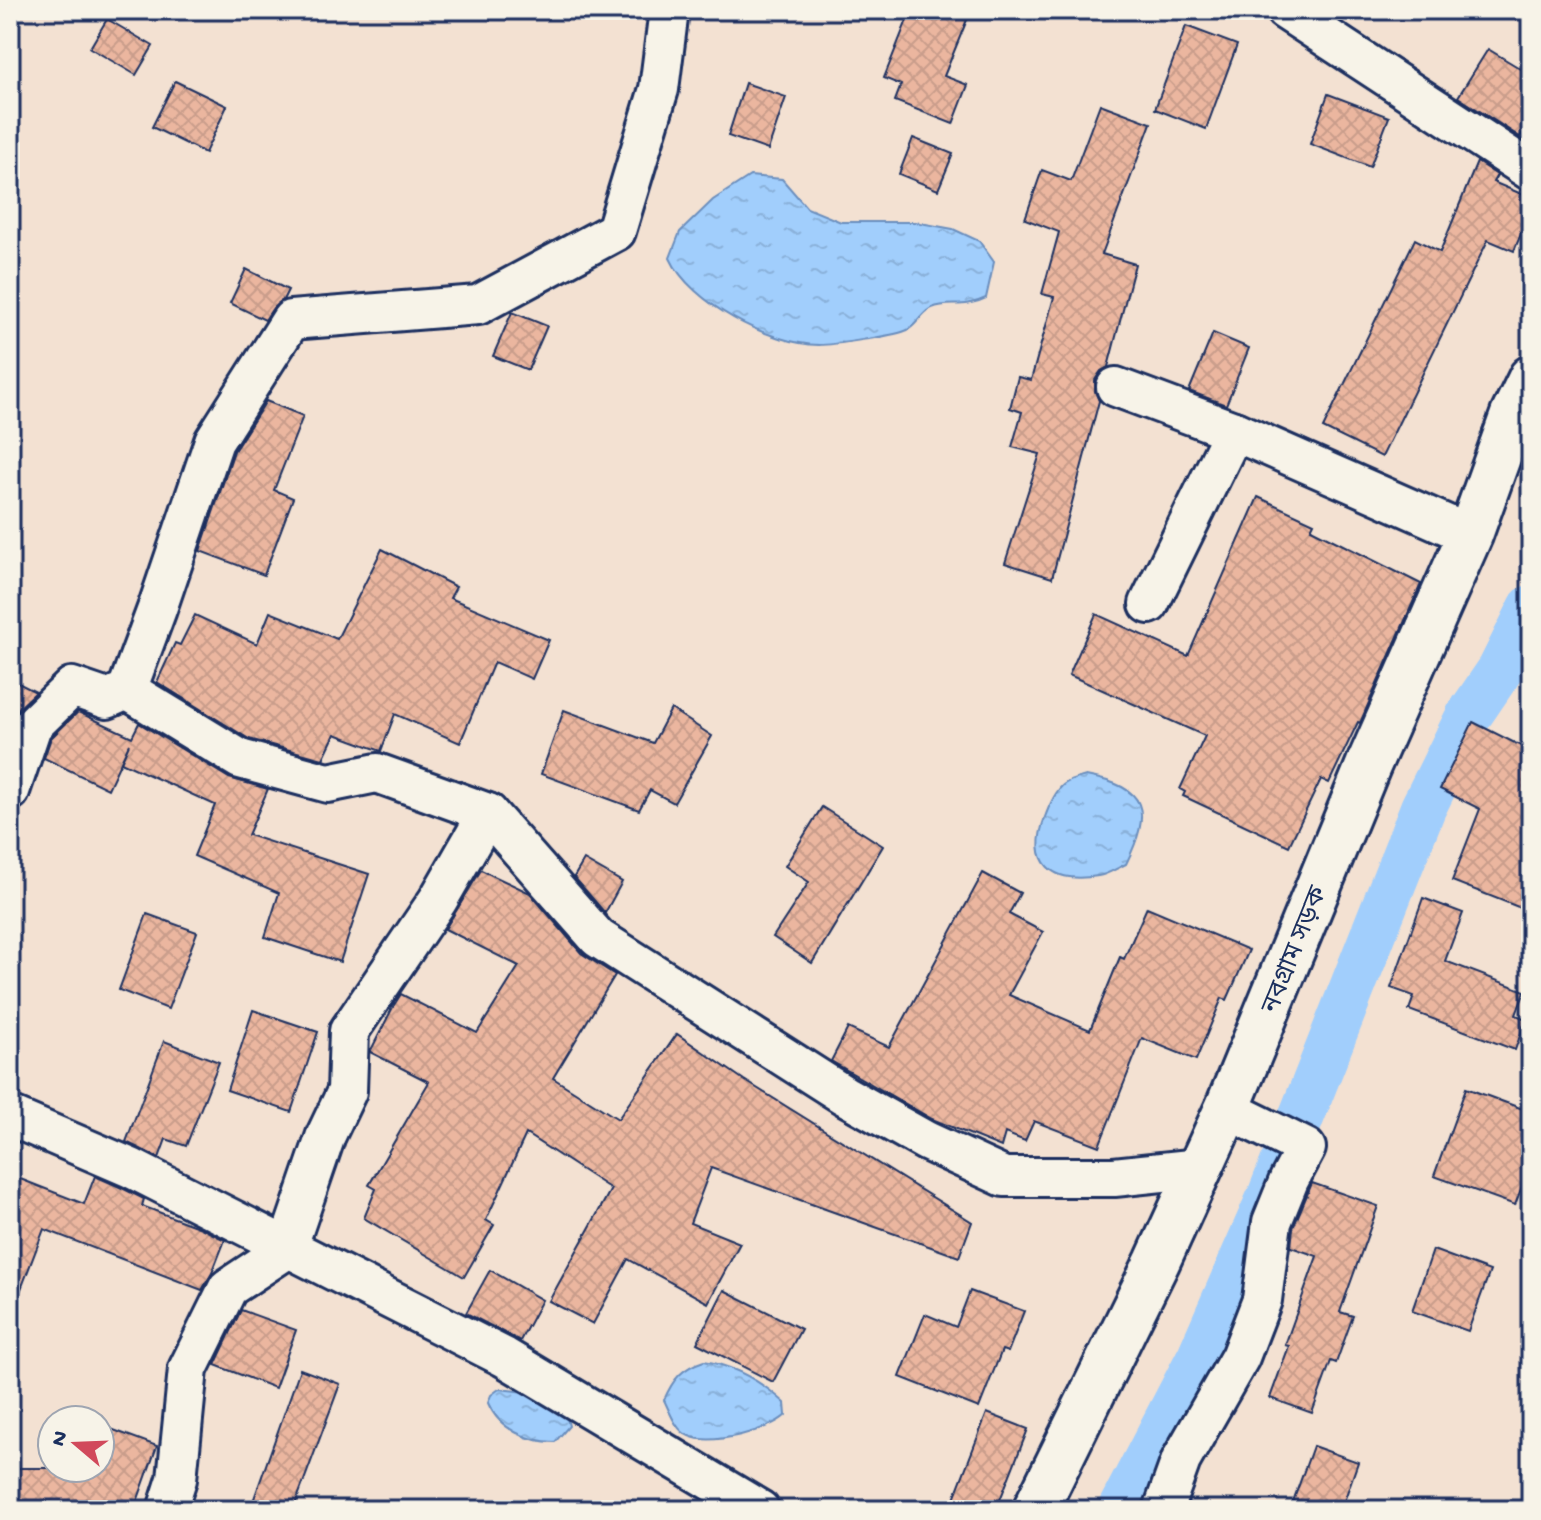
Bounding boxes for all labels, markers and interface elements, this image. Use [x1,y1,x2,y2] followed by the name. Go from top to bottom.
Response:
[1257,882,1337,1019] street label: নবগ্রাম সড়ক
[36,1404,116,1484] north arrow
[46,1428,76,1450] text: N

